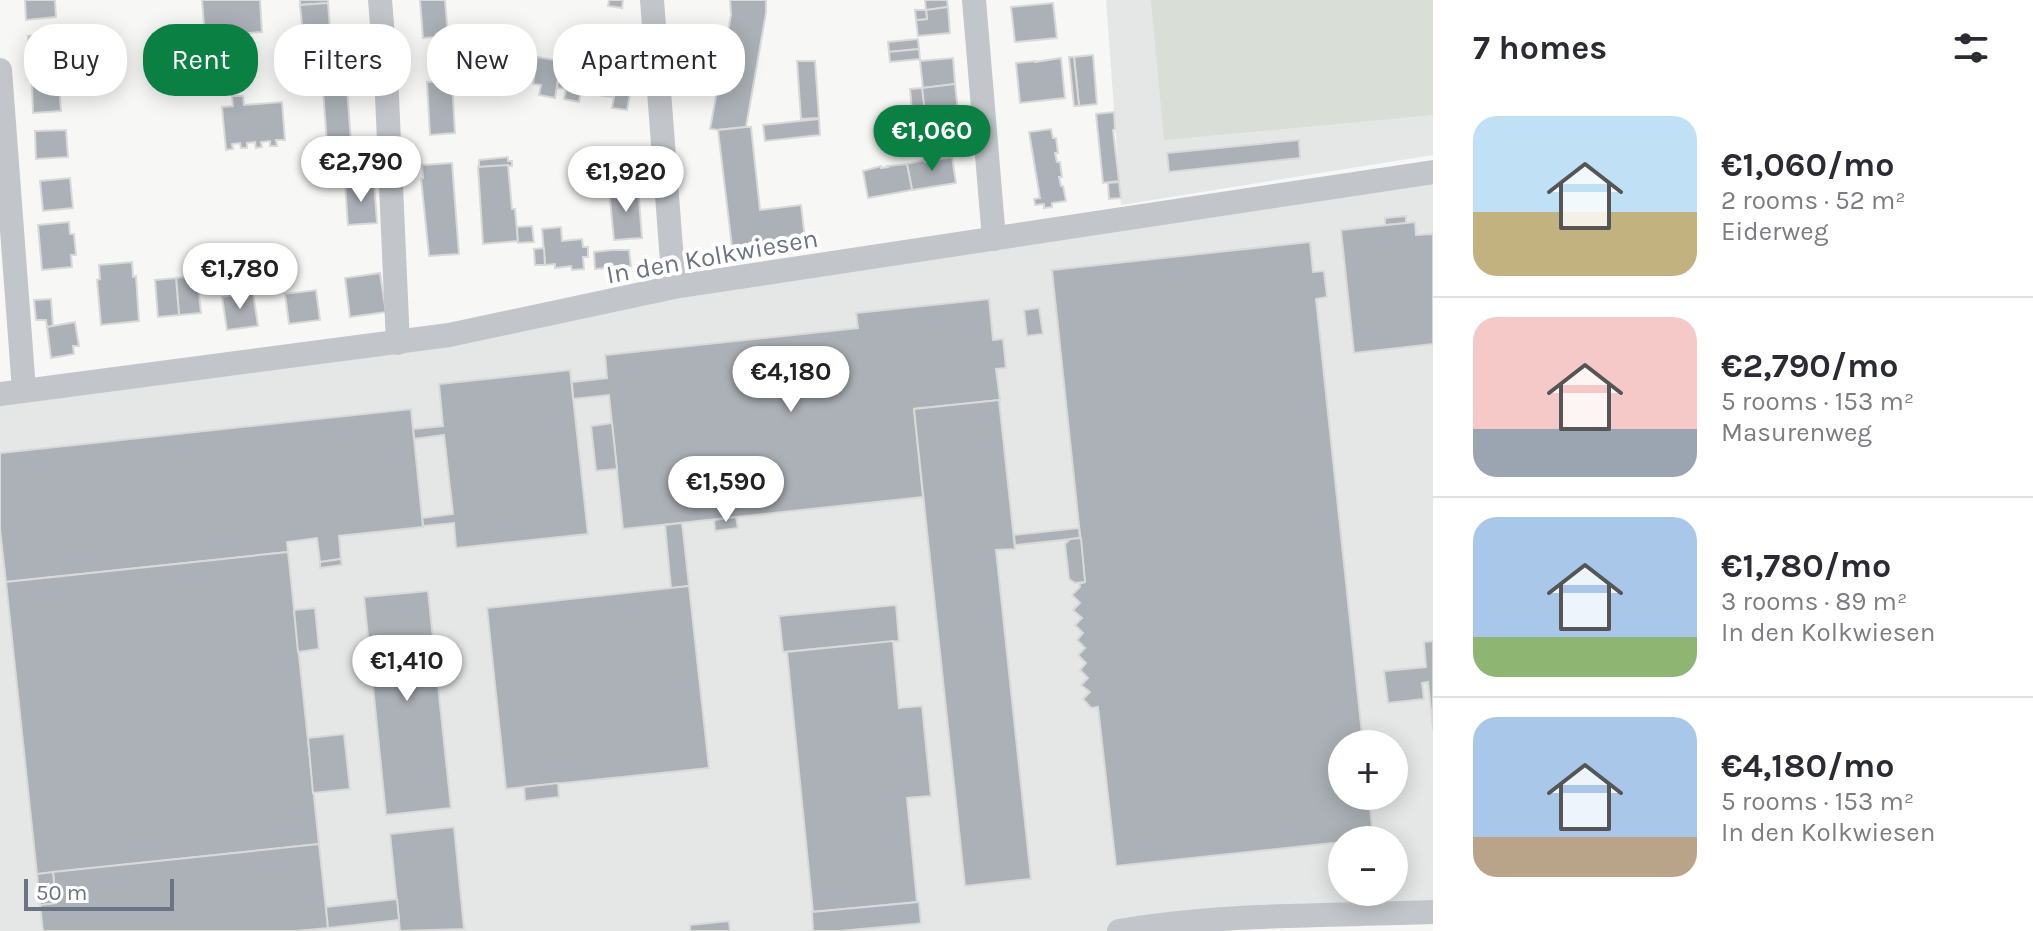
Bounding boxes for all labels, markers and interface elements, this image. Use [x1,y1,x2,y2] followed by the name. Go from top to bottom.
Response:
[24,24,127,96] chip: Buy
[143,24,258,96] chip: Rent
[274,24,411,96] chip: Filters
[427,24,537,96] chip: New
[553,24,745,96] chip: Apartment
[1949,26,1993,70] icon: filters
[1473,28,1607,68] text: 7 homes
[867,105,997,173] pin: €1,060
[892,115,973,146] text: €1,060
[296,136,426,204] pin: €2,790
[1721,145,1894,185] text: €1,060/mo
[319,146,403,177] text: €2,790
[561,146,691,214] pin: €1,920
[1537,148,1633,244] icon: home
[586,156,666,187] text: €1,920
[1721,185,1906,216] text: 2 rooms · 52 m²
[1721,216,1828,247] text: Eiderweg
[604,223,820,290] street label: In den Kolkwiesen
[175,243,305,311] pin: €1,780
[201,253,279,284] text: €1,780
[726,346,856,414] pin: €4,180
[1721,346,1898,386] text: €2,790/mo
[1537,349,1633,445] icon: home
[750,356,832,387] text: €4,180
[1721,386,1914,417] text: 5 rooms · 153 m²
[1721,417,1872,448] text: Masurenweg
[661,456,791,524] pin: €1,590
[686,466,766,497] text: €1,590
[1721,546,1891,586] text: €1,780/mo
[1537,549,1633,645] icon: home
[1721,586,1907,617] text: 3 rooms · 89 m²
[1721,617,1935,648] text: In den Kolkwiesen
[342,635,472,703] pin: €1,410
[370,645,444,676] text: €1,410
[1328,730,1408,906] map controls
[1328,730,1408,810] button: +
[1721,746,1895,786] text: €4,180/mo
[1537,749,1633,845] icon: home
[1721,786,1914,817] text: 5 rooms · 153 m²
[1721,817,1935,848] text: In den Kolkwiesen
[1328,826,1408,906] button: −
[24,875,174,911] scale bar
[36,880,87,906] text: 50 m

